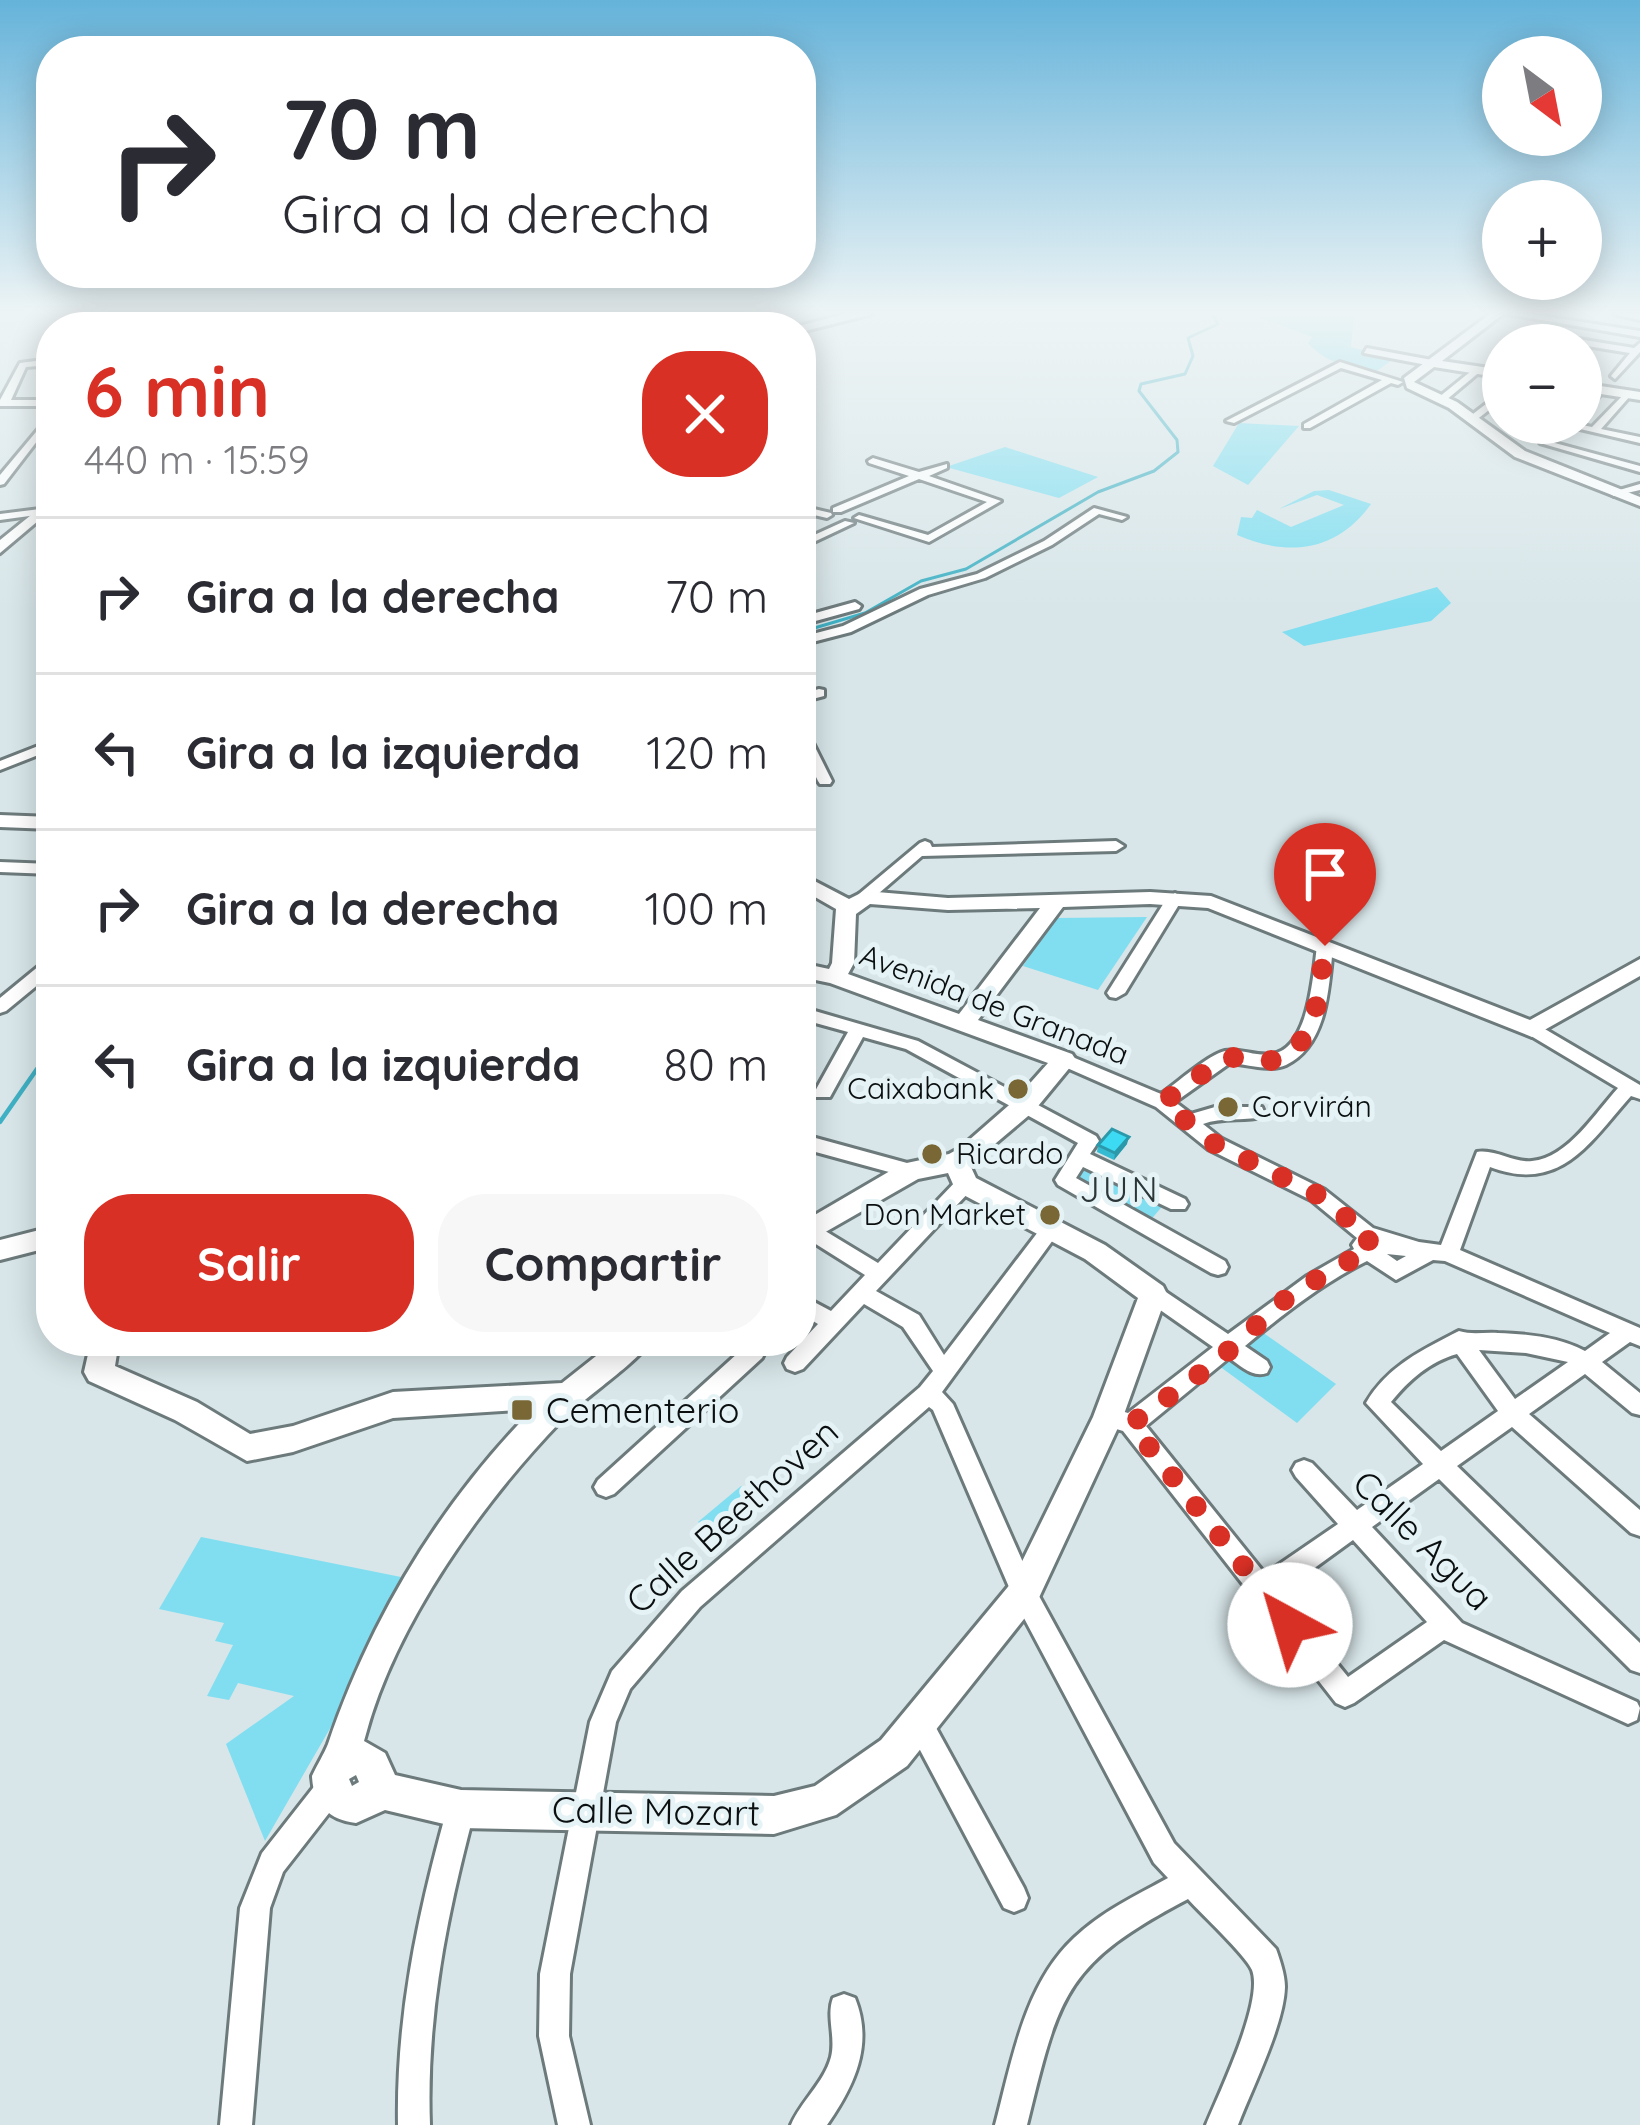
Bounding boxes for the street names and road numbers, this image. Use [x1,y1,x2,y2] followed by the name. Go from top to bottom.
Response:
[855,935,1134,1073] street label: Avenida de Granada
[616,1409,847,1623] street label: Calle Beethoven
[1344,1460,1503,1619] street label: Calle Agua
[552,1786,760,1835] street label: Calle Mozart

